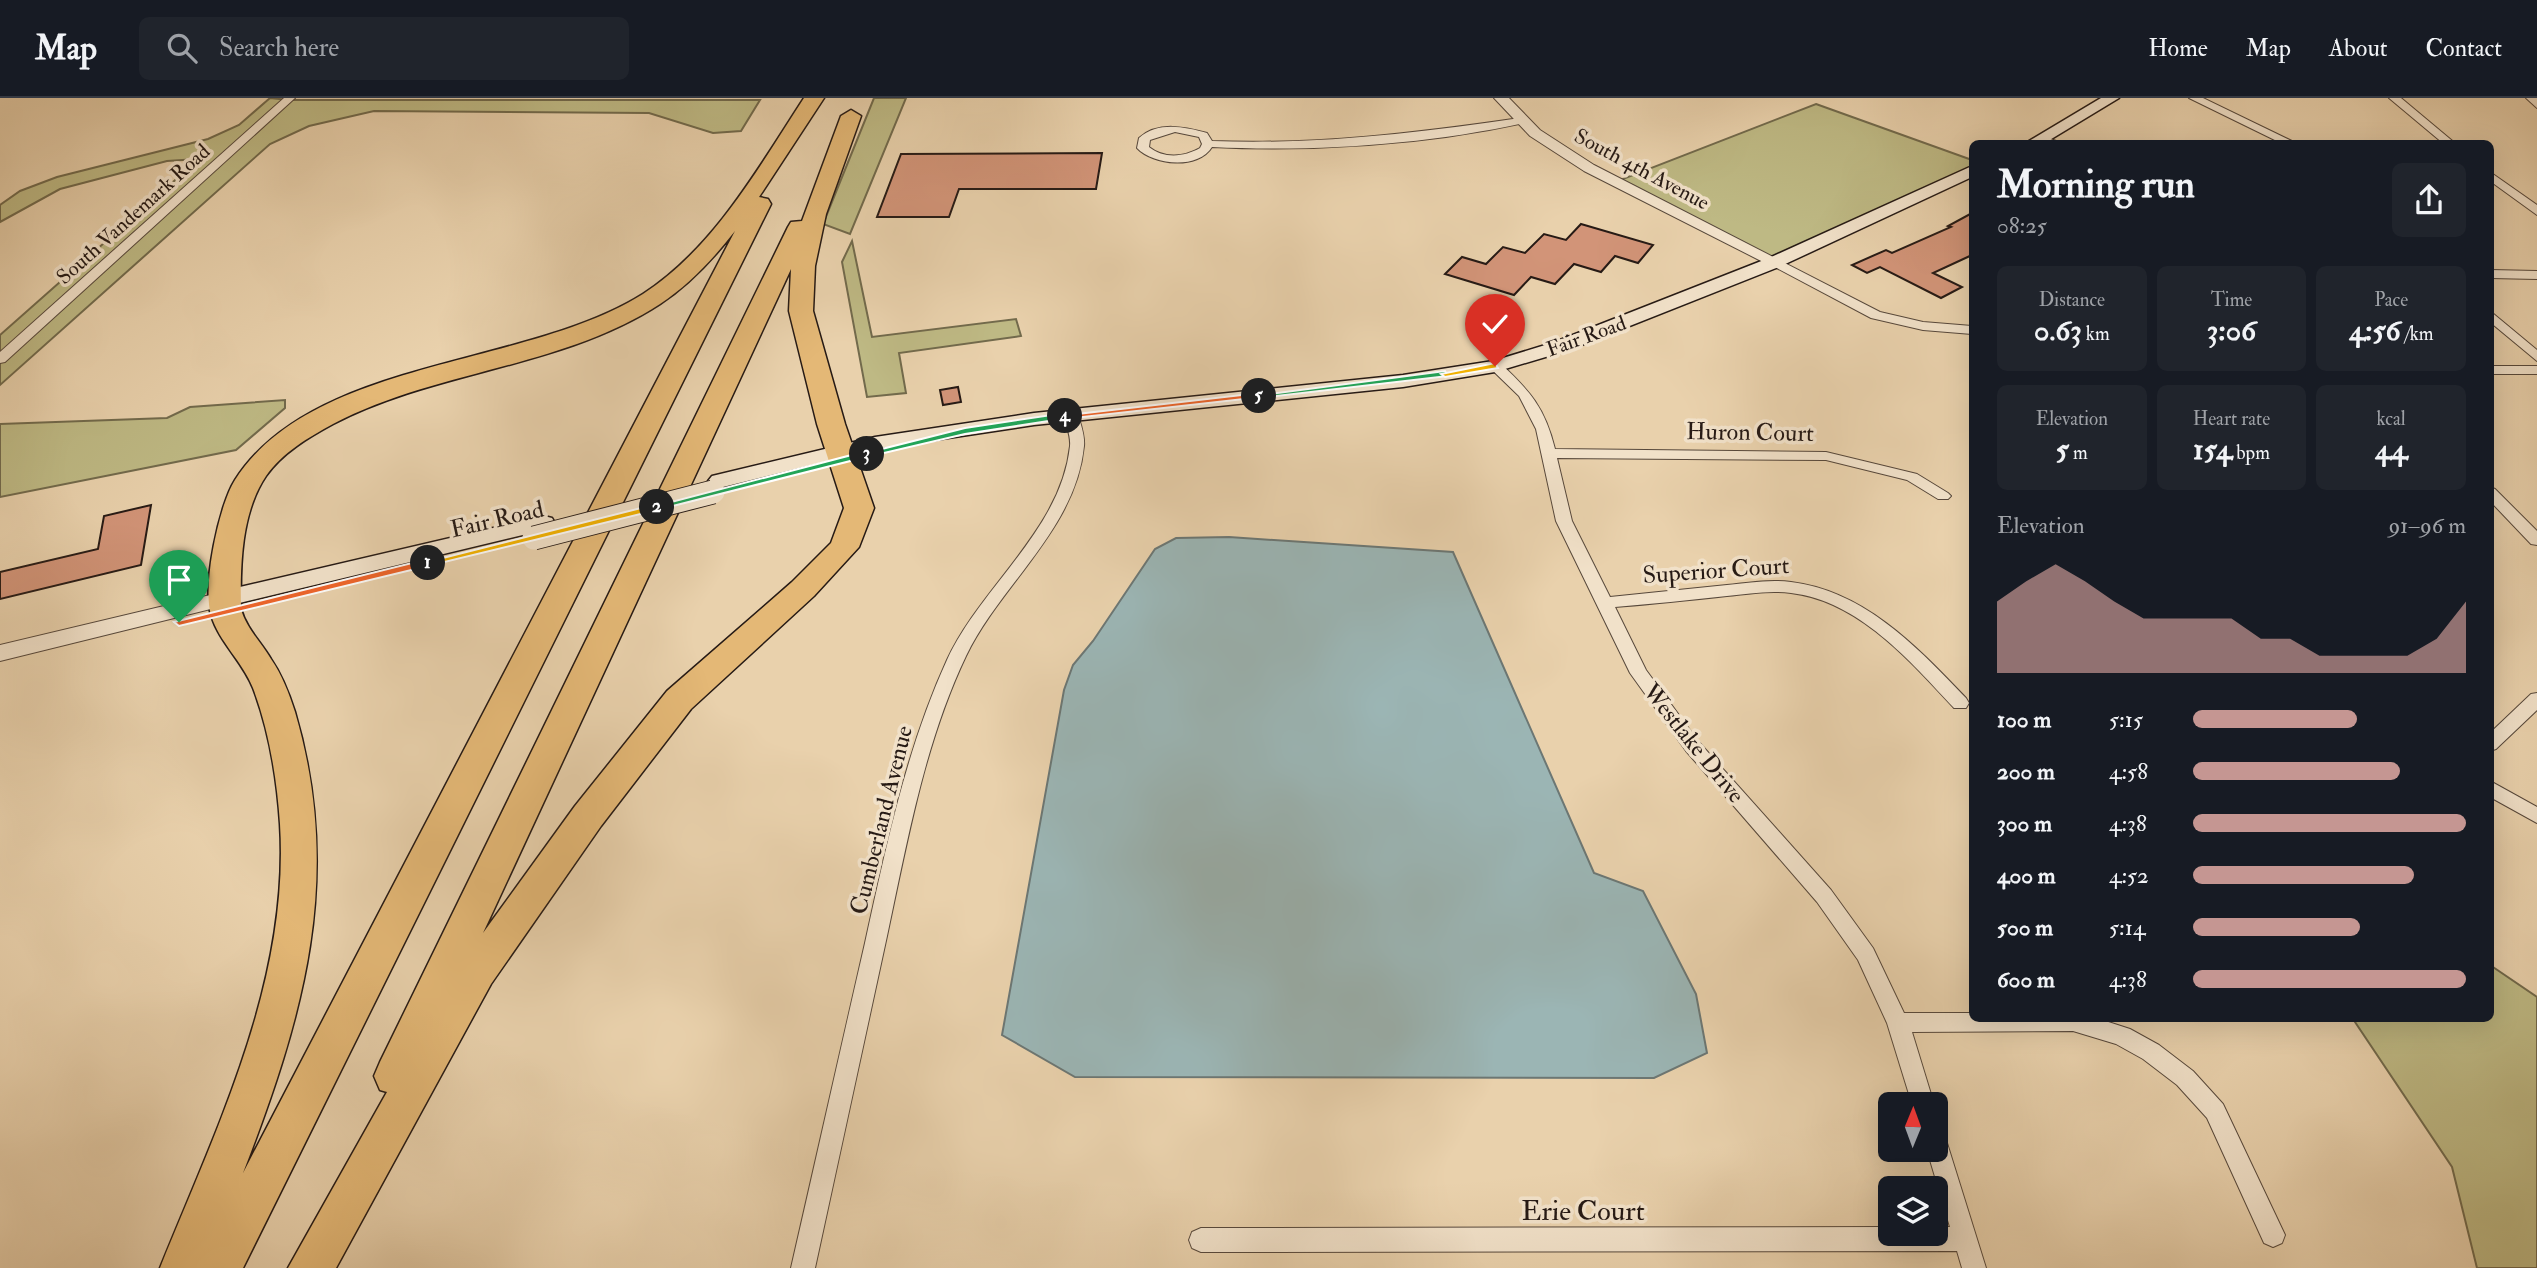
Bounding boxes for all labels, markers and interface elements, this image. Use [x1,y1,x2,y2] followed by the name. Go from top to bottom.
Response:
[139,17,629,80] search box
[35,28,97,69] text: Map
[163,29,201,67] icon: search
[219,32,339,64] text: Search here
[2148,33,2208,64] text: Home
[2246,33,2291,64] text: Map
[2329,33,2388,64] text: About
[2426,33,2502,64] text: Contact
[1570,123,1714,216] street label: South 4th Avenue
[51,138,216,290] street label: South Vandemark Road
[1997,161,2195,209] text: Morning run
[2392,163,2466,237] button: share
[1997,211,2047,240] text: 08:25
[2039,288,2105,312] text: Distance
[2211,288,2252,312] text: Time
[2374,288,2408,312] text: Pace
[1465,294,1525,366] pin
[1476,305,1514,343] icon: check
[1543,309,1630,363] street label: Fair Road
[2034,312,2082,349] text: 0.63
[2207,312,2256,349] text: 3:06
[2349,312,2401,349] text: 4:56
[2082,322,2110,346] text: km
[2401,322,2433,346] text: /km
[1242,378,1276,414] pin: 5
[1254,383,1263,407] text: 5
[1048,398,1082,434] pin: 4
[1059,403,1070,427] text: 4
[2036,407,2108,431] text: Elevation
[2193,407,2270,431] text: Heart rate
[2377,407,2406,431] text: kcal
[1686,416,1814,449] street label: Huron Court
[2056,431,2069,468] text: 5
[2193,431,2232,468] text: 154
[2375,431,2407,468] text: 44
[850,436,884,472] pin: 3
[863,441,870,465] text: 3
[2069,441,2088,465] text: m
[2232,441,2270,465] text: bpm
[640,490,674,524] pin: 2
[447,494,547,545] street label: Fair Road
[652,494,661,518] text: 2
[1997,511,2085,540] text: Elevation
[2388,511,2466,540] text: 91–96 m
[410,546,446,580] pin: 1
[149,550,209,622] pin
[424,550,431,574] text: 1
[1642,550,1791,591] street label: Superior Court
[160,561,198,599] icon: arrive
[1635,676,1751,810] street label: Westlake Drive
[1997,705,2051,734] text: 100 m
[2109,705,2143,734] text: 5:15
[843,722,920,918] street label: Cumberland Avenue
[1997,757,2055,786] text: 200 m
[2109,757,2148,786] text: 4:58
[1997,809,2052,838] text: 300 m
[2109,809,2147,838] text: 4:38
[1997,861,2056,890] text: 400 m
[2109,861,2149,890] text: 4:52
[1997,913,2053,942] text: 500 m
[2109,913,2145,942] text: 5:14
[1997,965,2055,994] text: 600 m
[2109,965,2147,994] text: 4:38
[1878,1092,1948,1162] north arrow
[1878,1092,1948,1246] map controls
[1878,1176,1948,1246] button: layers
[1521,1194,1645,1229] street label: Erie Court

